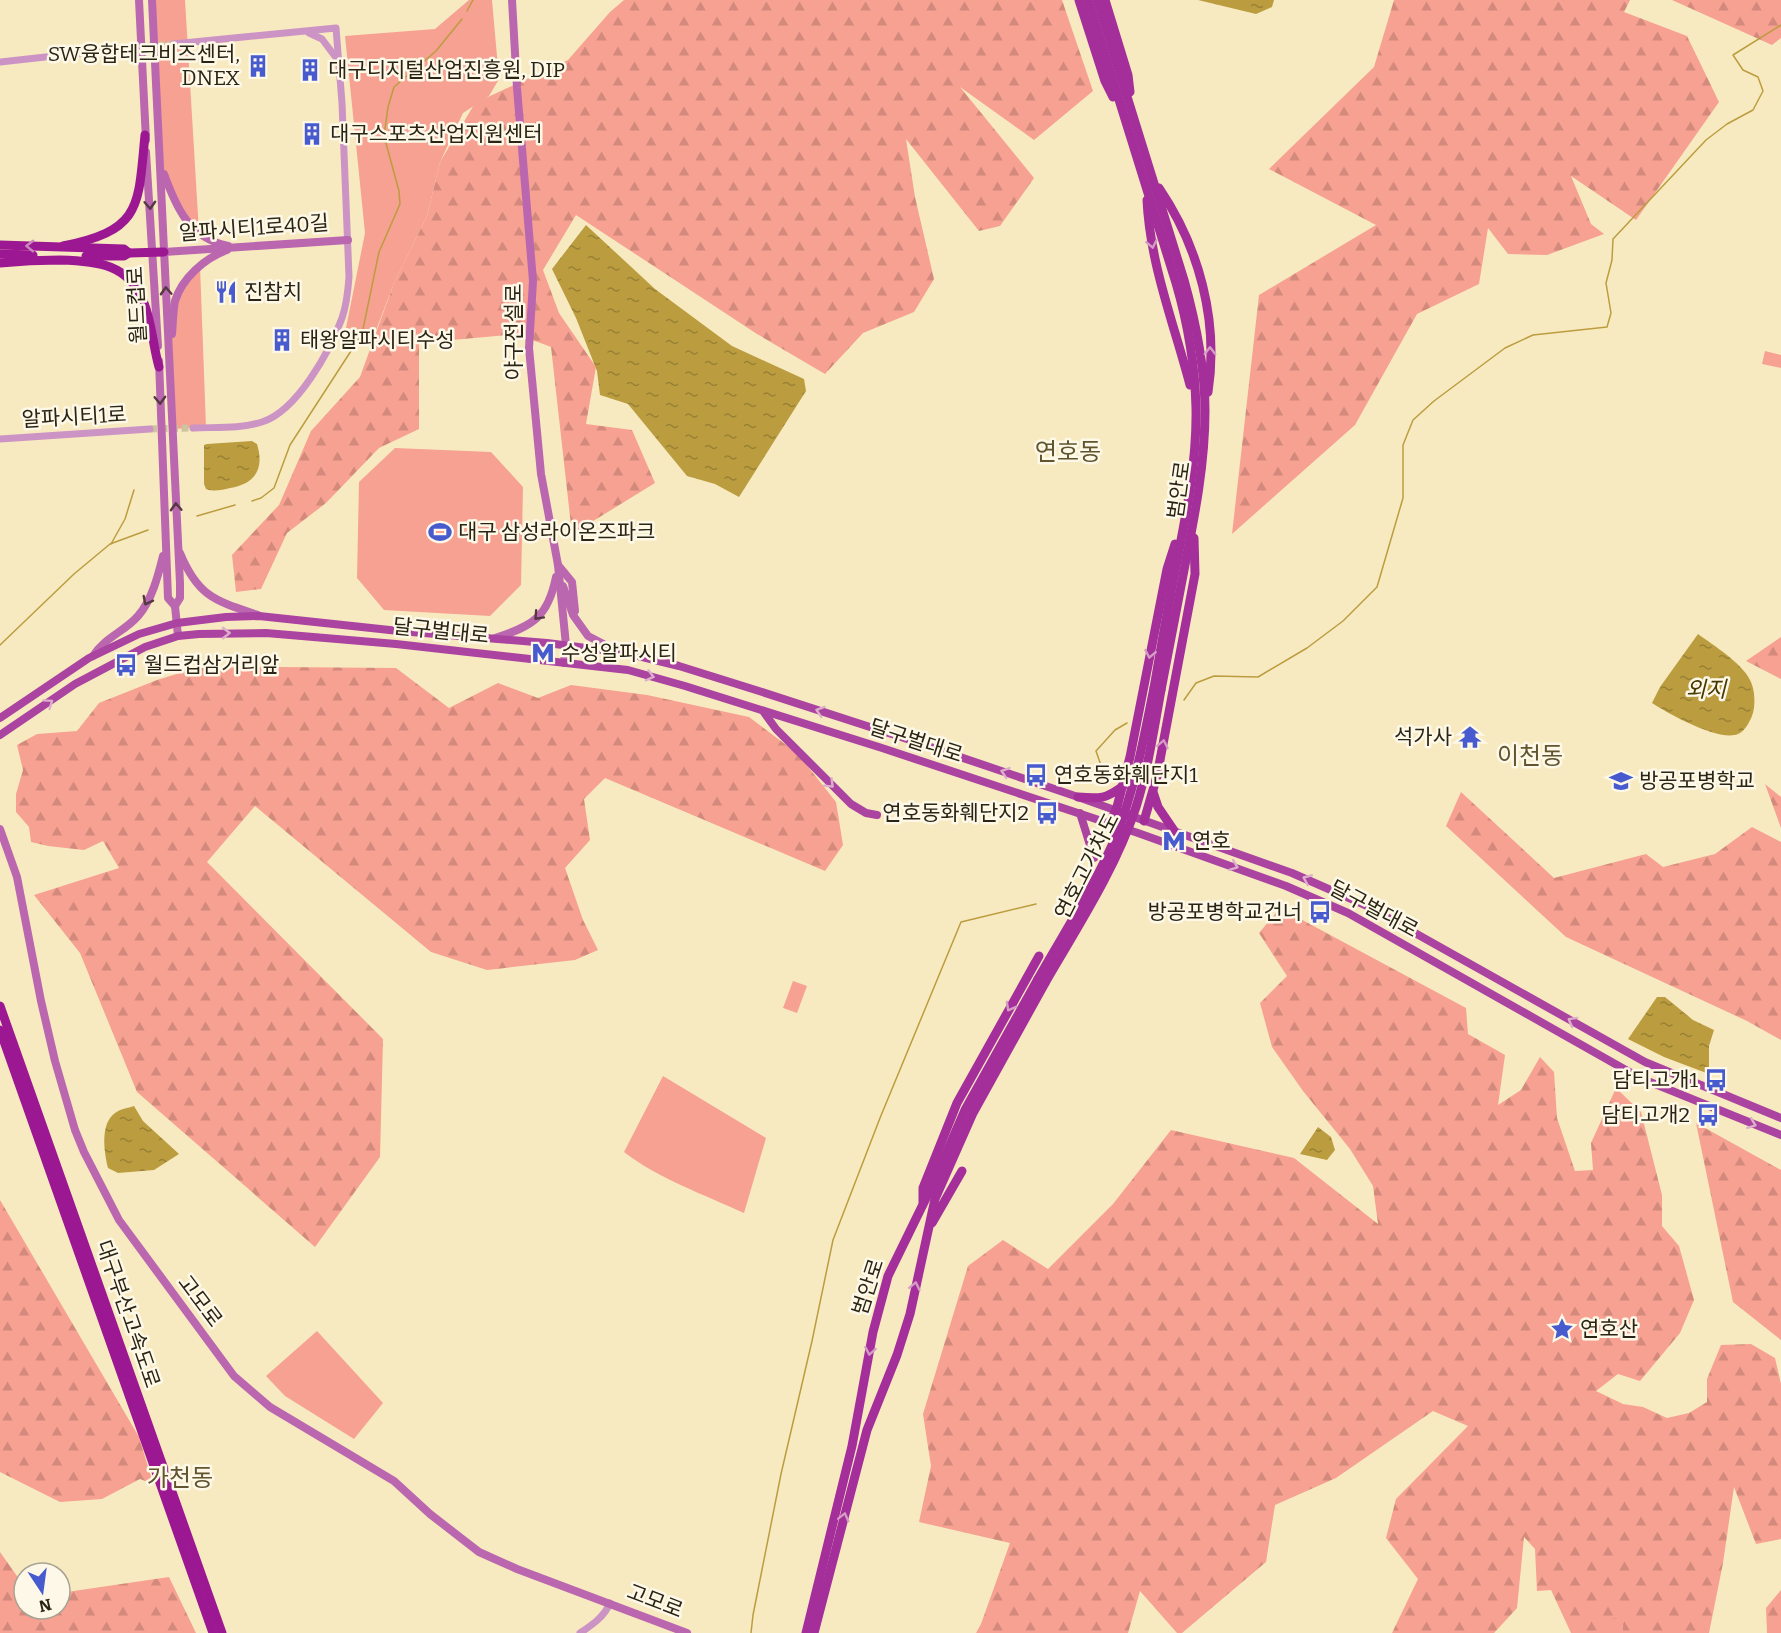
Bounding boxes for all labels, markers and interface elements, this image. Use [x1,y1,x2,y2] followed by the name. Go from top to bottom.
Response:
[48,41,240,91] place label: SW융합테크비즈센터, DNEX
[245,53,271,79] building icon: SW융합테크비즈센터, DNEX
[297,57,323,83] building icon: 대구디지털산업진흥원, DIP
[328,57,565,83] place label: 대구디지털산업진흥원, DIP
[299,121,325,147] building icon: 대구스포츠산업지원센터
[330,121,543,147] place label: 대구스포츠산업지원센터
[143,201,156,210] one-way arrow
[178,210,330,246] street label: 알파시티1로40길
[1145,238,1158,248] one-way arrow
[25,239,34,252] one-way arrow
[122,266,152,344] street label: 월드컵로
[213,279,239,305] restaurant icon: 진참치
[244,279,302,305] place label: 진참치
[501,284,527,380] street label: 야구전설로
[159,287,172,296] one-way arrow
[269,327,295,353] building icon: 태왕알파시티수성
[300,327,455,353] place label: 태왕알파시티수성
[1204,346,1217,355] one-way arrow
[154,395,166,404] one-way arrow
[21,401,127,433] street label: 알파시티1로
[1035,438,1101,466] district label: 연호동
[1162,459,1196,521] street label: 범안로
[169,502,182,511] one-way arrow
[427,519,453,545] sports icon: 대구 삼성라이온즈파크
[458,519,655,545] place label: 대구 삼성라이온즈파크
[143,595,154,605] one-way arrow
[535,608,546,619] one-way arrow
[392,613,490,649] street label: 달구벌대로
[222,627,231,639] one-way arrow
[530,640,556,666] metro station icon: 수성알파시티
[561,640,677,666] place label: 수성알파시티
[1144,649,1157,659] one-way arrow
[113,652,139,678] bus stop icon: 월드컵삼거리앞
[144,652,279,678] place label: 월드컵삼거리앞
[644,669,655,681] one-way arrow
[1686,676,1728,703] water label: 외지
[42,699,53,710] one-way arrow
[815,705,826,718] one-way arrow
[866,714,966,768] street label: 달구벌대로
[1394,724,1452,750] place label: 석가사
[1457,724,1483,750] temple icon: 석가사
[1156,739,1169,749] one-way arrow
[1497,742,1563,770] district label: 이천동
[1023,762,1049,788] bus stop icon: 연호동화훼단지1
[1054,762,1198,788] place label: 연호동화훼단지1
[1000,767,1011,780] one-way arrow
[1608,768,1634,794] school or university icon: 방공포병학교
[1639,768,1755,794] place label: 방공포병학교
[823,777,834,788] one-way arrow
[882,800,1029,826] place label: 연호동화훼단지2
[1034,800,1060,826] bus stop icon: 연호동화훼단지2
[1049,808,1125,924] street label: 연호고가차도
[1161,828,1187,854] metro station icon: 연호
[1192,828,1231,854] place label: 연호
[1228,859,1239,872] one-way arrow
[1302,875,1313,887] one-way arrow
[1325,875,1423,943] street label: 달구벌대로
[1147,899,1302,925] place label: 방공포병학교건너
[1307,899,1333,925] bus stop icon: 방공포병학교건너
[1006,1001,1017,1011] one-way arrow
[1567,1016,1578,1028] one-way arrow
[1612,1067,1698,1093] place label: 담티고개1
[1703,1067,1729,1093] bus stop icon: 담티고개1
[1601,1102,1690,1128] place label: 담티고개2
[1695,1102,1721,1128] bus stop icon: 담티고개2
[1746,1117,1757,1129] one-way arrow
[91,1237,165,1391] street label: 대구부산고속도로
[847,1255,889,1319] street label: 범안로
[172,1270,228,1332] street label: 고모로
[908,1281,921,1291] one-way arrow
[1549,1316,1575,1342] place icon: 연호산
[1580,1316,1638,1342] place label: 연호산
[864,1346,877,1356] one-way arrow
[147,1464,213,1492] district label: 가천동
[837,1512,850,1522] one-way arrow
[12,1561,72,1621] north arrow
[623,1578,687,1624] street label: 고모로
[37,1594,53,1616] text: N

